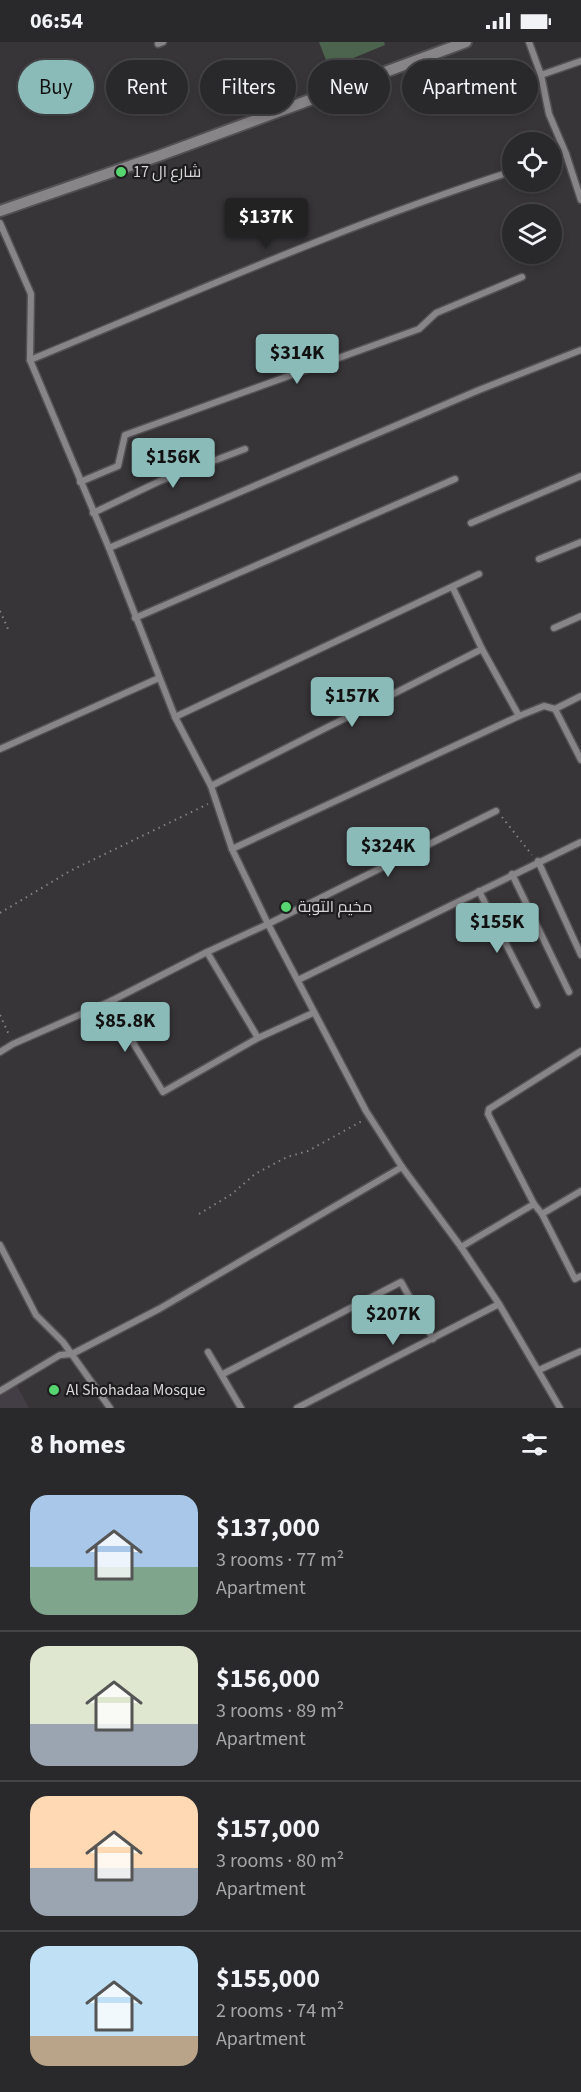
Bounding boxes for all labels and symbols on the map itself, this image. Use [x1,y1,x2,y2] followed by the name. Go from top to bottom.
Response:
[133,161,201,183] place label: شارع ال 17
[114,165,128,179] marker: شارع ال 17
[224,198,308,249] pin: $137K
[255,334,339,385] pin: $314K
[131,438,215,489] pin: $156K
[310,677,394,728] pin: $157K
[346,827,430,878] pin: $324K
[298,896,373,918] place label: مخيم التوبة
[279,900,293,914] marker: مخيم التوبة
[455,903,539,954] pin: $155K
[76,1002,174,1053] pin: $85.8K
[351,1295,435,1346] pin: $207K
[66,1379,205,1401] place label: Al Shohadaa Mosque
[47,1383,61,1397] marker: Al Shohadaa Mosque

